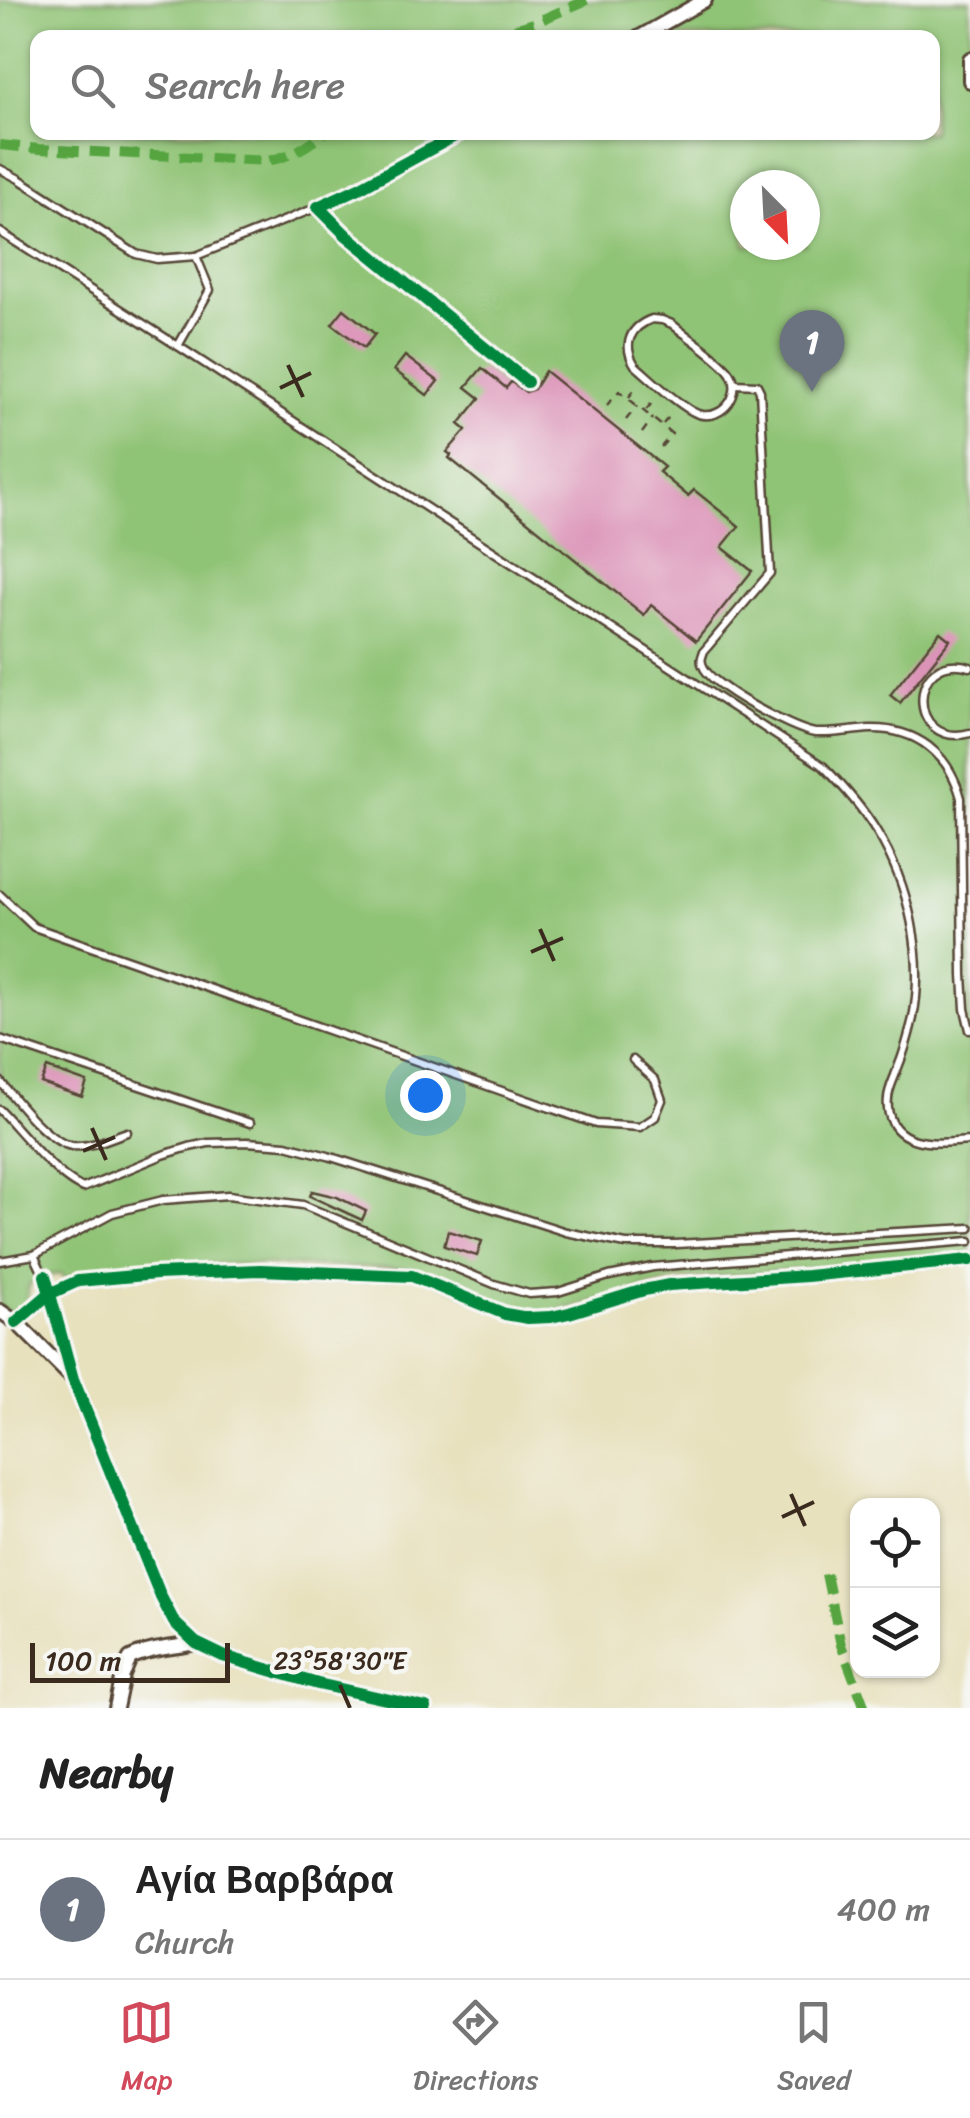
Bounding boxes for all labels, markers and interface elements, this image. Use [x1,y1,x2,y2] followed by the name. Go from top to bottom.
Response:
[30,30,940,140] search box
[145,52,345,119] text: Search here
[65,58,120,113] icon: search
[730,170,820,260] north arrow
[780,310,844,392] pin: 1
[400,1070,451,1121] your location
[850,1498,940,1678] map controls
[850,1498,940,1588] button: locate
[850,1588,940,1678] button: layers
[45,1636,121,1685] text: 100 m
[30,1638,230,1682] scale bar
[274,1638,408,1683] text: 23°58'30"E
[40,1736,173,1810] text: Nearby
[135,1847,394,1914] text: Αγία Βαρβάρα
[66,1881,79,1938] text: 1
[837,1881,930,1938] text: 400 m
[135,1914,235,1971] text: Church
[119,1995,174,2104] tab: Map
[413,1995,538,2104] tab: Directions
[777,1995,851,2104] tab: Saved

